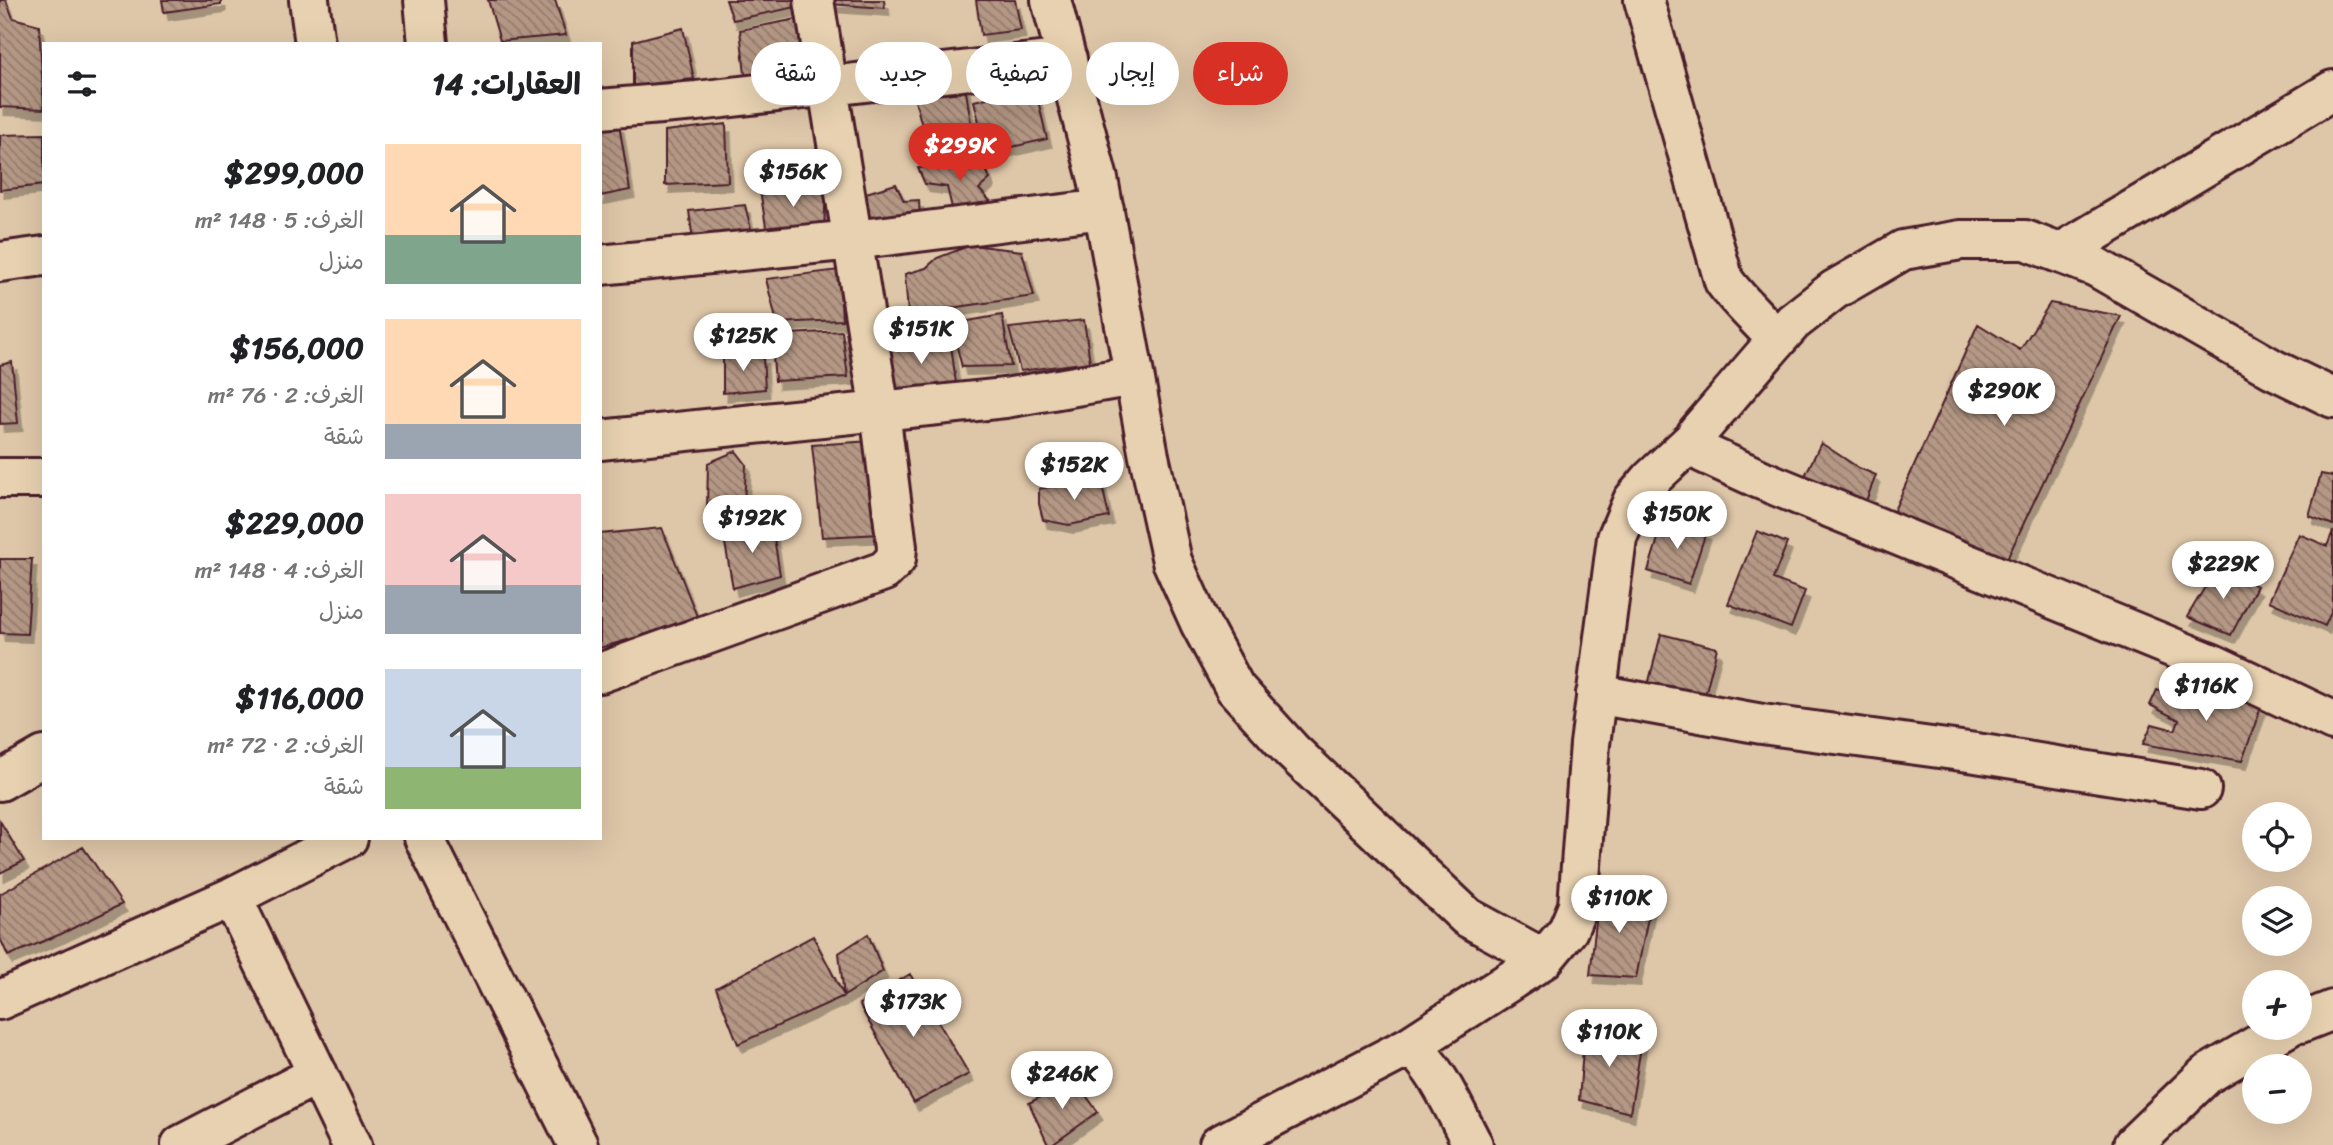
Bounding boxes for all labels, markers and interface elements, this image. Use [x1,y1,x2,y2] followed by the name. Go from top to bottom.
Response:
[751,42,841,105] chip: شقة
[855,42,952,105] chip: جديد
[966,42,1072,105] chip: تصفية
[1086,42,1179,105] chip: إيجار
[1193,42,1288,105] chip: شراء
[432,57,581,111] text: العقارات: 14
[63,65,101,103] icon: filters
[911,124,1009,183] pin: $299K
[925,125,995,166] text: $299K
[225,146,364,200] text: $299,000
[744,150,842,209] pin: $156K
[760,151,826,192] text: $156K
[441,172,525,256] icon: home
[195,200,364,241] text: الغرف: 5 · 148 m²
[319,241,364,282] text: منزل
[872,306,970,366] pin: $151K
[889,308,953,349] text: $151K
[694,314,792,373] pin: $125K
[710,315,776,356] text: $125K
[231,321,364,375] text: $156,000
[441,347,525,431] icon: home
[1955,368,2053,428] pin: $290K
[1968,370,2040,411] text: $290K
[208,375,364,416] text: الغرف: 2 · 76 m²
[324,416,364,457] text: شقة
[1025,442,1123,502] pin: $152K
[1041,444,1107,485] text: $152K
[1628,491,1726,551] pin: $150K
[1643,493,1711,534] text: $150K
[226,496,364,550] text: $229,000
[703,496,801,555] pin: $192K
[719,497,785,538] text: $192K
[441,522,525,606] icon: home
[2174,542,2272,601] pin: $229K
[2188,543,2258,584] text: $229K
[195,550,364,591] text: الغرف: 4 · 148 m²
[319,591,364,632] text: منزل
[2157,664,2255,723] pin: $116K
[2175,665,2237,706] text: $116K
[236,671,364,725] text: $116,000
[441,697,525,781] icon: home
[208,725,364,766] text: الغرف: 2 · 72 m²
[324,766,364,807] text: شقة
[2242,802,2312,1124] map controls
[2242,802,2312,872] button: locate
[1570,876,1668,935] pin: $110K
[1587,877,1651,918] text: $110K
[2242,886,2312,956] button: layers
[2242,970,2312,1040] button: +
[864,979,962,1039] pin: $173K
[880,981,946,1022] text: $173K
[1560,1010,1658,1069] pin: $110K
[1577,1011,1641,1052] text: $110K
[1013,1052,1111,1111] pin: $246K
[1027,1053,1097,1094] text: $246K
[2242,1054,2312,1124] button: −

